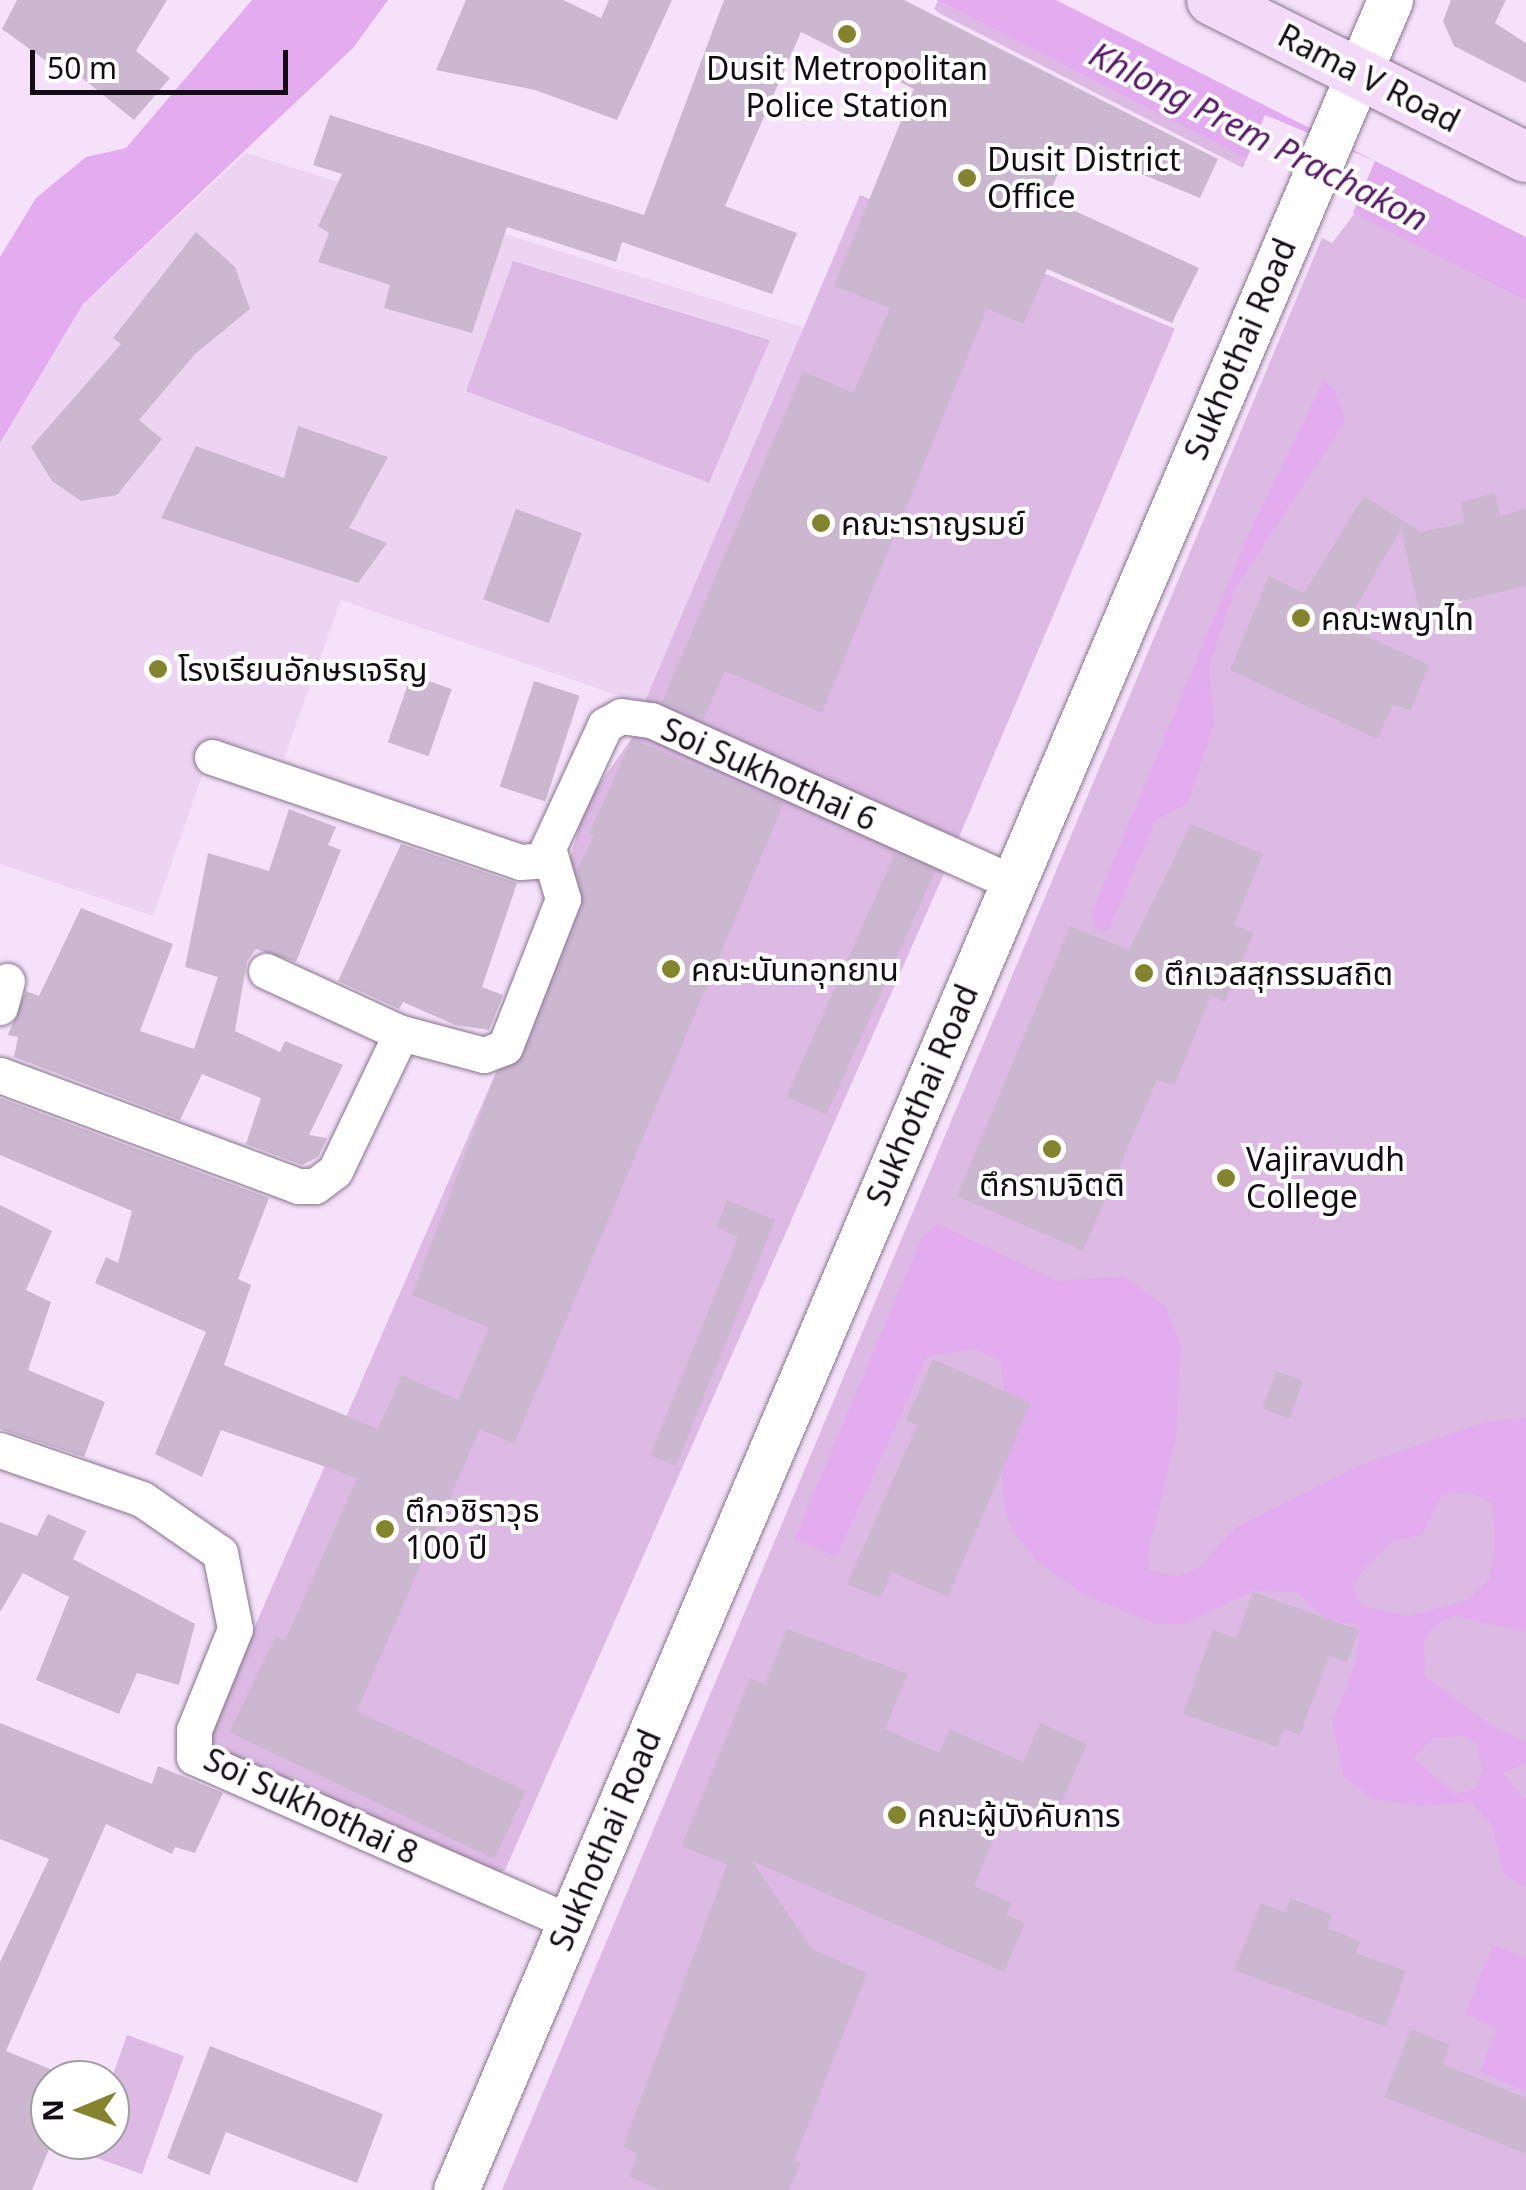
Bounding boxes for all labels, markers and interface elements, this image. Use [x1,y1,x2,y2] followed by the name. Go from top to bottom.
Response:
[1272,16,1466,140] street label: Rama V Road
[836,23,858,45] marker: Dusit Metropolitan Police Station
[35,30,292,92] scale bar
[1083,32,1435,240] water label: Khlong Prem Prachakon
[47,47,117,88] text: 50 m
[706,50,988,125] place label: Dusit Metropolitan Police Station
[987,141,1180,216] place label: Dusit District Office
[956,167,978,189] marker: Dusit District Office
[1176,233,1304,465] street label: Sukhothai Road
[841,504,1026,542] place label: คณะาราญรมย์
[810,512,832,534] marker: คณะาราญรมย์
[1321,599,1474,637] place label: คณะพญาไท
[1290,607,1312,629] marker: คณะพญาไท
[178,650,428,688] place label: โรงเรียนอักษรเจริญ
[147,658,169,680] marker: โรงเรียนอักษรเจริญ
[656,709,882,839] street label: Soi Sukhothai 6
[691,950,899,988] place label: คณะนันทอุทยาน
[1164,954,1393,992] place label: ตึกเวสสุกรรมสถิต
[660,958,682,980] marker: คณะนันทอุทยาน
[1133,962,1155,984] marker: ตึกเวสสุกรรมสถิต
[858,979,986,1211] street label: Sukhothai Road
[1041,1138,1063,1160] marker: ตึกรามจิตติ
[1246,1141,1405,1216] place label: Vajiravudh College
[979,1165,1125,1203] place label: ตึกรามจิตติ
[1215,1167,1237,1189] marker: Vajiravudh College
[405,1492,540,1567] place label: ตึกวชิราวุธ 100 ปี
[374,1518,396,1540] marker: ตึกวชิราวุธ 100 ปี
[541,1724,669,1956] street label: Sukhothai Road
[198,1740,424,1872] street label: Soi Sukhothai 8
[917,1796,1121,1834] place label: คณะผู้บังคับการ
[886,1804,908,1826] marker: คณะผู้บังคับการ
[30,2060,130,2160] north arrow
[33,2099,71,2122] text: N

